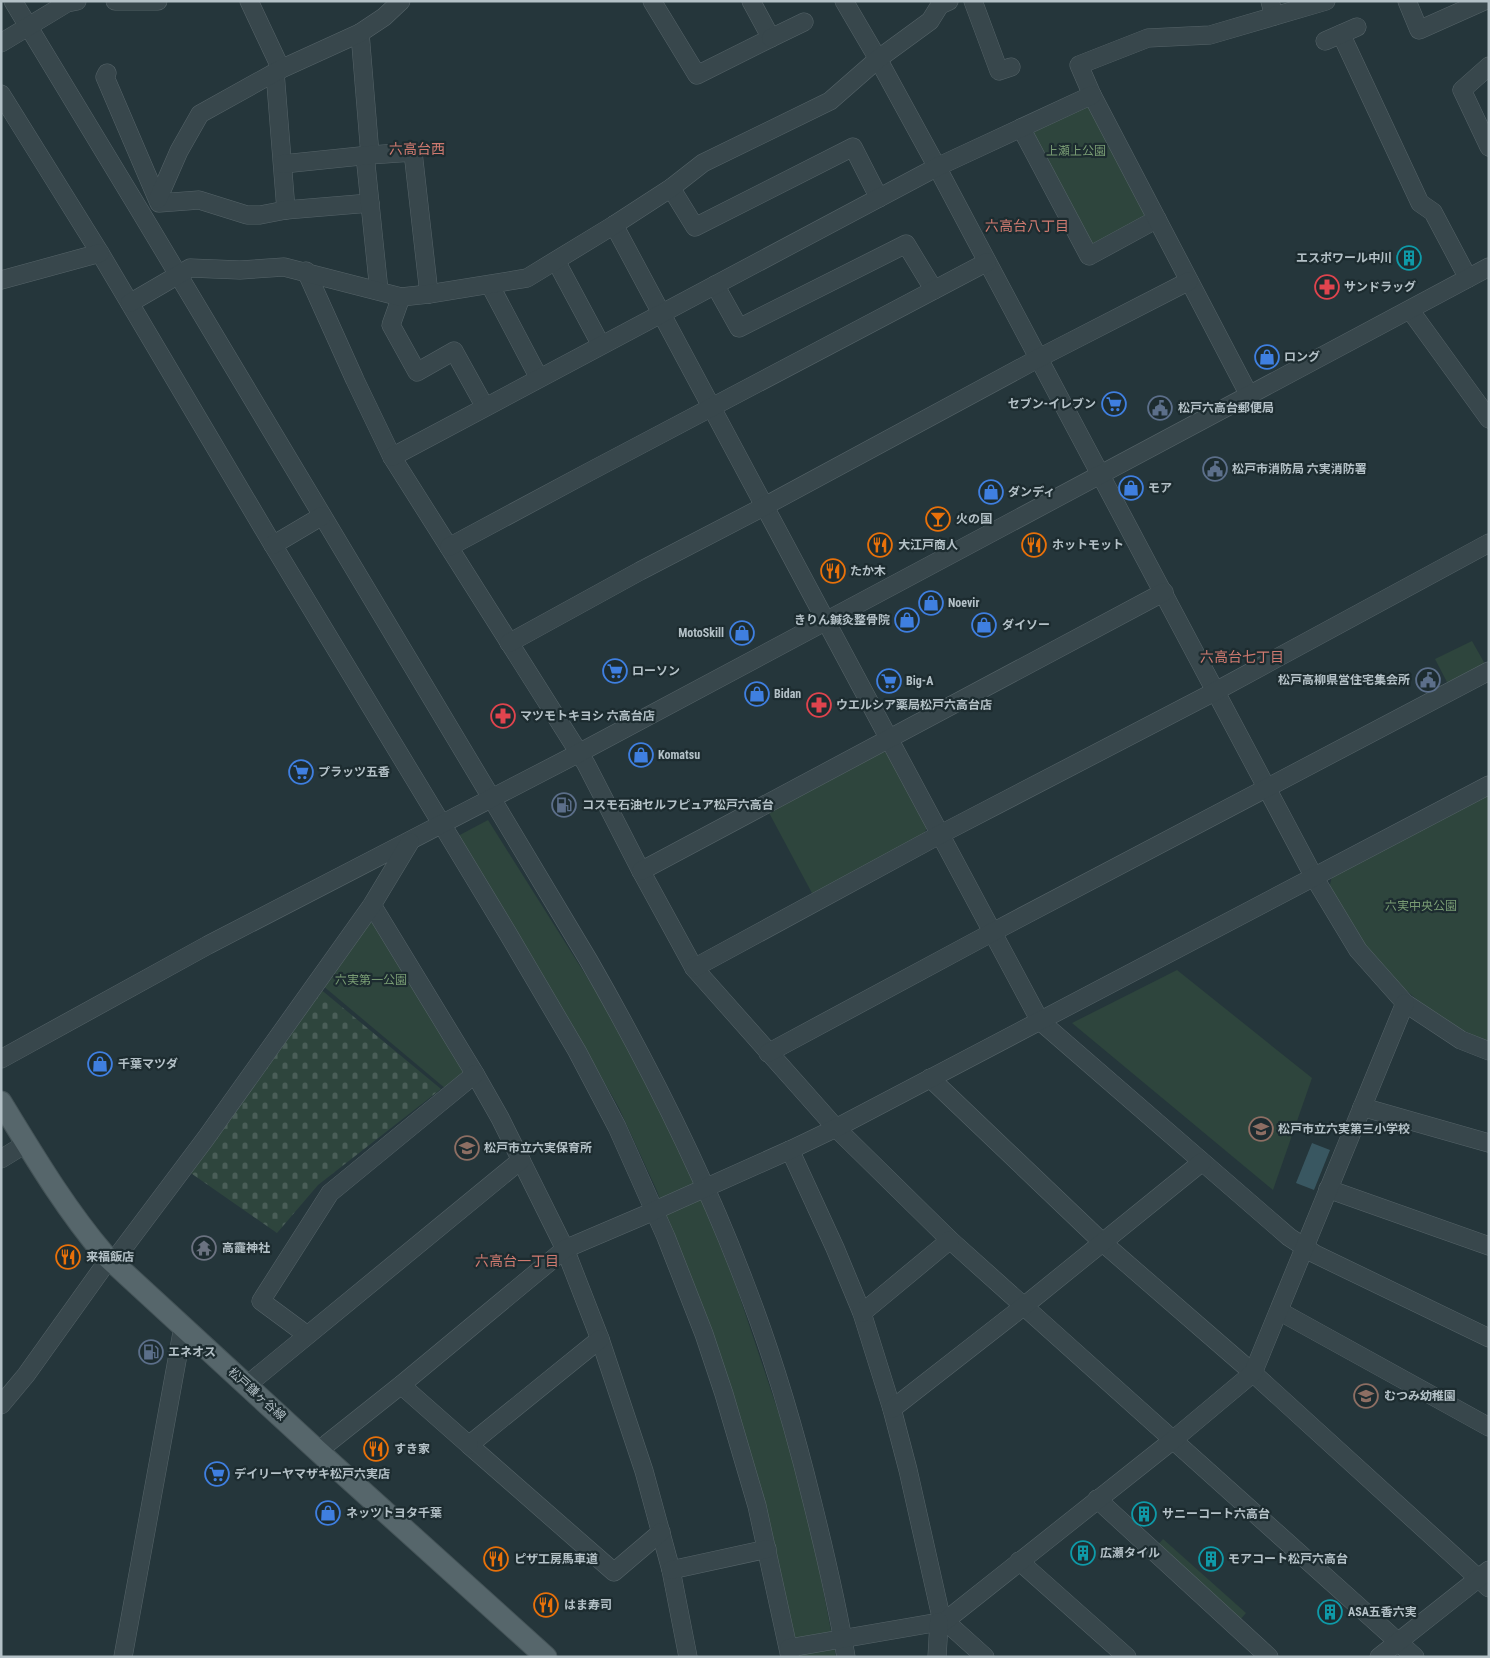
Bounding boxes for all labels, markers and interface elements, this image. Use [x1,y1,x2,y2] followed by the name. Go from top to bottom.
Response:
[389,141,445,157] district label: 六高台西
[1046,144,1106,158] park label: 上瀬上公園
[985,218,1069,234] district label: 六高台八丁目
[1396,245,1422,271] building icon: エスポワール中川
[1296,251,1392,265] place label: エスポワール中川
[1314,274,1340,300] pharmacy icon: サンドラッグ
[1344,280,1416,294] place label: サンドラッグ
[1254,344,1280,370] shop icon: ロング
[1284,350,1320,364] place label: ロング
[1101,391,1127,417] supermarket icon: セブン-イレブン
[1147,395,1173,421] public building icon: 松戸六高台郵便局
[1008,397,1096,411] place label: セブン-イレブン
[1178,401,1274,415] place label: 松戸六高台郵便局
[1202,456,1228,482] public building icon: 松戸市消防局 六実消防署
[1232,462,1367,476] place label: 松戸市消防局 六実消防署
[1118,475,1144,501] shop icon: モア
[978,479,1004,505] shop icon: ダンディ
[1148,481,1172,495] place label: モア
[1008,485,1055,499] place label: ダンディ
[925,506,951,532] bar icon: 火の国
[956,512,992,526] place label: 火の国
[867,532,893,558] restaurant icon: 大江戸商人
[1021,532,1047,558] restaurant icon: ホットモット
[898,538,958,552] place label: 大江戸商人
[1052,538,1124,552] place label: ホットモット
[820,558,846,584] restaurant icon: たか木
[850,564,886,578] place label: たか木
[918,590,944,616] shop icon: Noevir
[948,596,979,610] place label: Noevir
[894,607,920,633] shop icon: きりん鍼灸整骨院
[971,612,997,638] shop icon: ダイソー
[794,613,890,627] place label: きりん鍼灸整骨院
[1002,618,1050,632] place label: ダイソー
[729,620,755,646] shop icon: MotoSkill
[678,626,724,640] place label: MotoSkill
[1200,649,1284,665] district label: 六高台七丁目
[602,658,628,684] supermarket icon: ローソン
[632,664,680,678] place label: ローソン
[1415,667,1441,693] public building icon: 松戸高柳県営住宅集会所
[876,668,902,694] supermarket icon: Big-A
[1278,673,1410,687] place label: 松戸高柳県営住宅集会所
[906,674,934,688] place label: Big-A
[744,681,770,707] shop icon: Bidan
[774,687,801,701] place label: Bidan
[806,692,832,718] pharmacy icon: ウエルシア薬局松戸六高台店
[836,698,992,712] place label: ウエルシア薬局松戸六高台店
[490,703,516,729] pharmacy icon: マツモトキヨシ 六高台店
[520,709,655,723] place label: マツモトキヨシ 六高台店
[628,742,654,768] shop icon: Komatsu
[658,748,700,762] place label: Komatsu
[288,759,314,785] supermarket icon: プラッツ五香
[318,765,390,779] place label: プラッツ五香
[551,792,577,818] fuel station icon: コスモ石油セルフピュア松戸六高台
[582,798,774,812] place label: コスモ石油セルフピュア松戸六高台
[1385,899,1457,913] park label: 六実中央公園
[335,973,407,987] park label: 六実第一公園
[87,1051,113,1077] shop icon: 千葉マツダ
[118,1057,178,1071] place label: 千葉マツダ
[1248,1116,1274,1142] school or university icon: 松戸市立六実第三小学校
[1278,1122,1410,1136] place label: 松戸市立六実第三小学校
[454,1135,480,1161] school or university icon: 松戸市立六実保育所
[484,1141,592,1155] place label: 松戸市立六実保育所
[191,1235,217,1261] temple icon: 高靇神社
[222,1241,270,1255] place label: 高靇神社
[55,1244,81,1270] restaurant icon: 来福飯店
[86,1250,134,1264] place label: 来福飯店
[475,1253,559,1269] district label: 六高台一丁目
[138,1339,164,1365] fuel station icon: エネオス
[168,1345,216,1359] place label: エネオス
[226,1365,288,1423] street label: 松戸鎌ヶ谷線
[1353,1383,1379,1409] school or university icon: むつみ幼稚園
[1384,1389,1456,1403] place label: むつみ幼稚園
[363,1436,389,1462] restaurant icon: すき家
[394,1442,430,1456] place label: すき家
[204,1461,230,1487] supermarket icon: デイリーヤマザキ松戸六実店
[234,1467,390,1481] place label: デイリーヤマザキ松戸六実店
[315,1500,341,1526] shop icon: ネッツトヨタ千葉
[1131,1501,1157,1527] building icon: サニーコート六高台
[346,1506,442,1520] place label: ネッツトヨタ千葉
[1162,1507,1270,1521] place label: サニーコート六高台
[1070,1540,1096,1566] building icon: 広瀬タイル
[483,1546,509,1572] restaurant icon: ピザ工房馬車道
[1100,1546,1160,1560] place label: 広瀬タイル
[1198,1546,1224,1572] building icon: モアコート松戸六高台
[514,1552,598,1566] place label: ピザ工房馬車道
[1228,1552,1348,1566] place label: モアコート松戸六高台
[533,1592,559,1618] restaurant icon: はま寿司
[564,1598,612,1612] place label: はま寿司
[1317,1599,1343,1625] building icon: ASA五香六実
[1348,1605,1417,1619] place label: ASA五香六実

